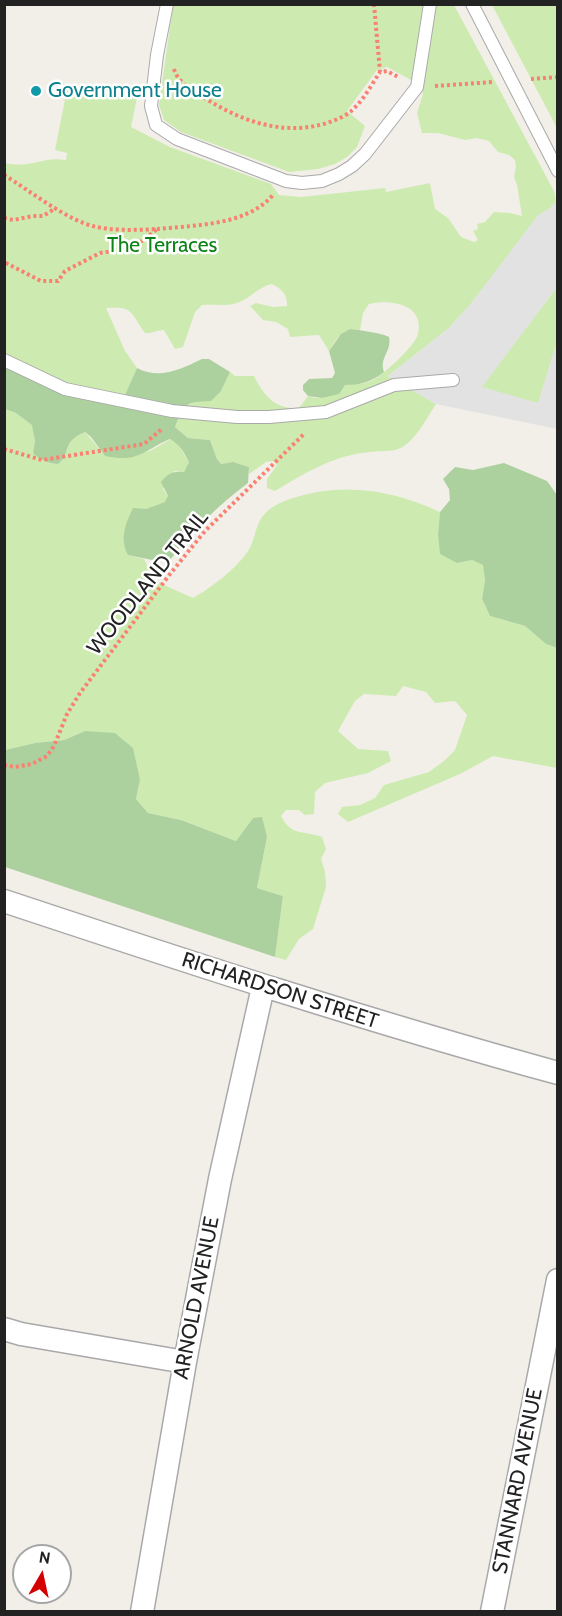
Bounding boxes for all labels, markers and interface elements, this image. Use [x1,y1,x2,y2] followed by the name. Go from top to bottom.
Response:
[48,78,222,104] place label: Government House
[29,84,43,98] marker: Government House
[107,233,217,259] park label: The Terraces
[82,506,214,660] street label: WOODLAND TRAIL
[179,947,381,1035] street label: RICHARDSON STREET
[169,1215,225,1381] street label: ARNOLD AVENUE
[488,1386,548,1576] street label: STANNARD AVENUE
[12,1544,72,1604] north arrow
[38,1547,52,1568] text: N

